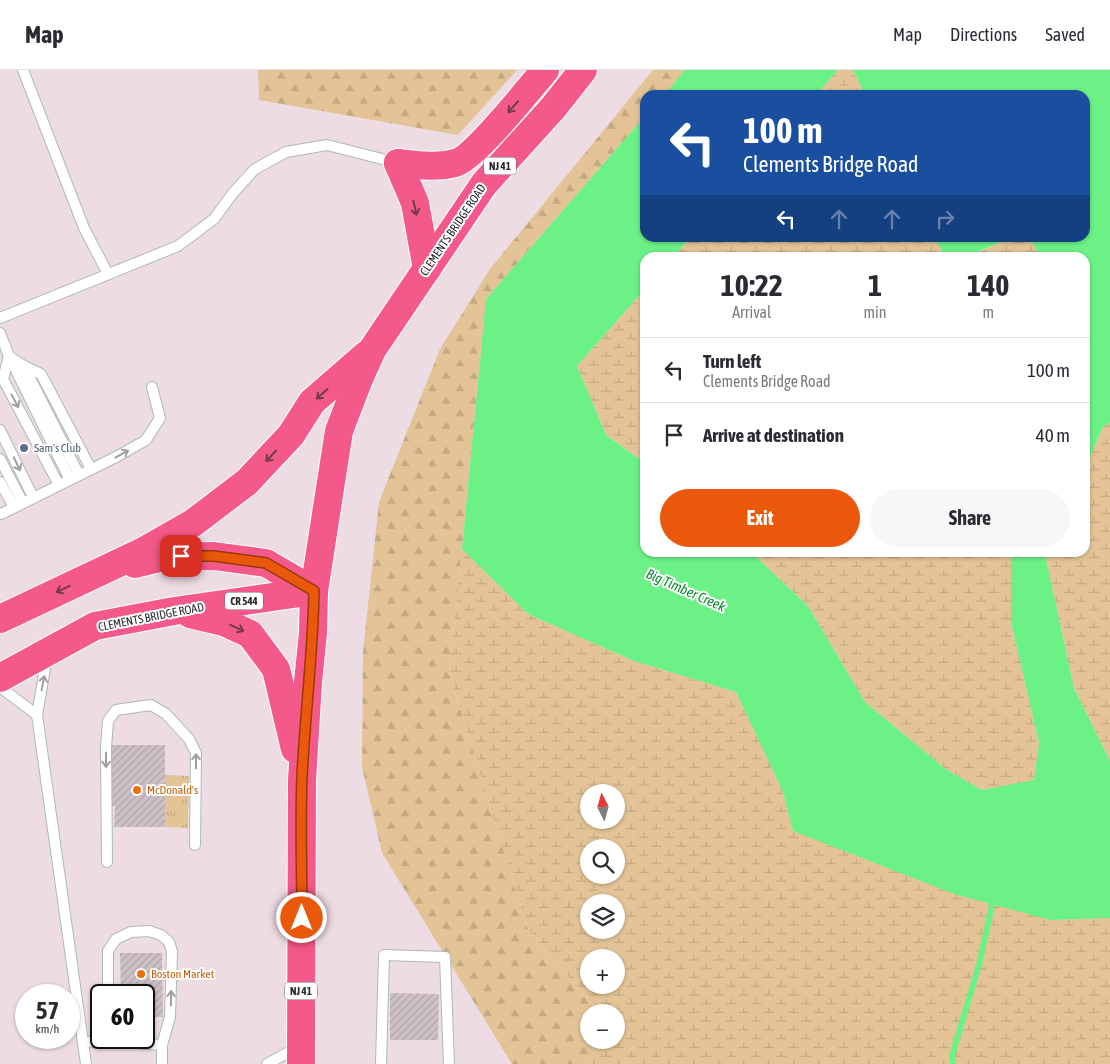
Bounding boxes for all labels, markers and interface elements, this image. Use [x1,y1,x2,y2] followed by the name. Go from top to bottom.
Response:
[25,21,64,48] text: Map
[893,24,922,45] text: Map
[950,24,1017,45] text: Directions
[1045,24,1085,45] text: Saved
[507,100,519,113] one-way arrow
[660,110,725,175] icon: left
[743,110,822,150] text: 100 m
[743,151,919,177] text: Clements Bridge Road
[484,158,516,174] road number: NJ 41
[417,181,489,278] street label: CLEMENTS BRIDGE ROAD
[411,199,420,215] one-way arrow
[772,205,800,233] icon: left
[825,205,853,233] icon: ahead
[878,205,906,233] icon: ahead
[931,205,959,233] icon: right
[721,268,783,302] text: 10:22
[868,268,882,302] text: 1
[967,268,1009,302] text: 140
[732,303,771,321] text: Arrival
[864,303,887,321] text: min
[982,303,994,321] text: m
[703,350,761,372] text: Turn left
[660,356,688,384] icon: left
[1027,359,1070,381] text: 100 m
[703,372,831,390] text: Clements Bridge Road
[315,388,328,399] one-way arrow
[11,393,20,408] one-way arrow
[660,421,688,449] icon: arrive
[703,424,844,446] text: Arrive at destination
[1036,424,1070,446] text: 40 m
[34,441,81,455] place label: Sam's Club
[18,442,30,454] marker: Sam's Club
[114,449,129,459] one-way arrow
[266,449,277,462] one-way arrow
[12,456,22,471] one-way arrow
[660,489,860,547] button: Exit
[870,489,1070,547] button: Share
[160,535,202,577] pin
[167,542,195,570] icon: arrive
[644,565,729,615] water label: Big Timber Creek
[56,585,71,595] one-way arrow
[225,592,263,610] road number: CR 544
[97,600,205,634] street label: CLEMENTS BRIDGE ROAD
[229,624,244,633] one-way arrow
[38,675,48,691] one-way arrow
[101,751,111,767] one-way arrow
[191,753,201,770] one-way arrow
[147,783,198,797] place label: McDonald's
[131,784,143,796] marker: McDonald's
[580,784,625,829] north arrow
[580,784,625,1049] map controls
[580,839,625,884] button: search
[275,891,327,943] position arrow
[580,894,625,939] button: layers
[580,949,625,994] button: +
[151,967,215,981] place label: Boston Market
[135,968,147,980] marker: Boston Market
[285,982,317,999] road number: NJ 41
[90,984,155,1049] speed limit sign: 60
[166,990,176,1006] one-way arrow
[36,996,59,1024] text: 57
[580,1004,625,1049] button: −
[36,1022,59,1036] text: km/h

